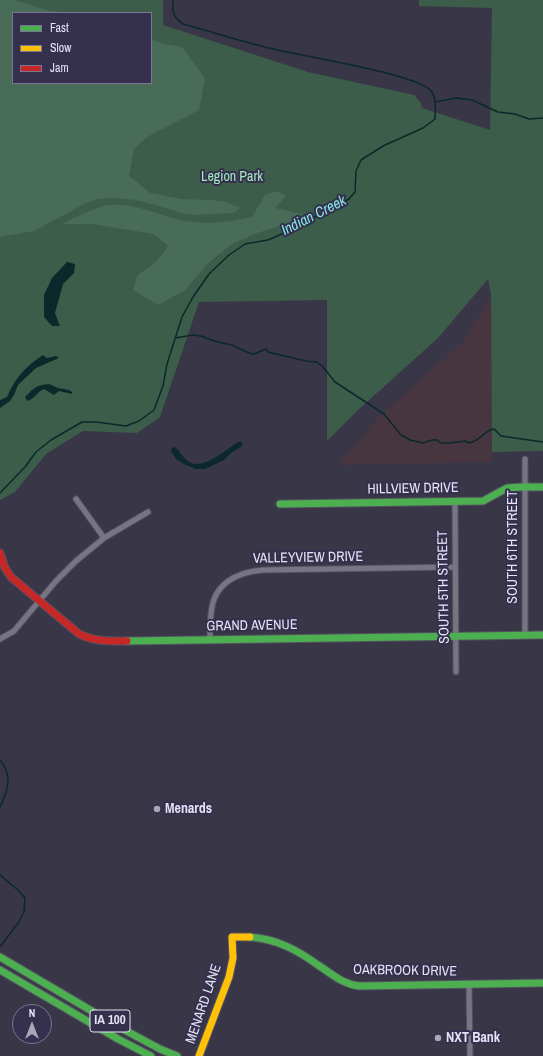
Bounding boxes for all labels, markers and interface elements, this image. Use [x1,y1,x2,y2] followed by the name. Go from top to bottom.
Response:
[12,12,152,84] legend
[50,20,69,36] text: Fast
[50,40,71,56] text: Slow
[50,60,69,76] text: Jam
[201,169,263,185] park label: Legion Park
[279,192,349,240] water label: Indian Creek
[367,480,459,498] street label: HILLVIEW DRIVE
[505,490,521,604] street label: SOUTH 6TH STREET
[435,530,453,644] street label: SOUTH 5TH STREET
[253,549,363,567] street label: VALLEYVIEW DRIVE
[206,617,298,635] street label: GRAND AVENUE
[165,801,212,817] place label: Menards
[152,804,162,814] marker: Menards
[183,962,225,1046] street label: MENARD LANE
[353,962,457,980] street label: OAKBROOK DRIVE
[12,1004,52,1044] north arrow
[29,1006,35,1020] text: N
[90,1010,130,1032] road number: IA 100
[446,1030,500,1046] place label: NXT Bank
[433,1033,443,1043] marker: NXT Bank

